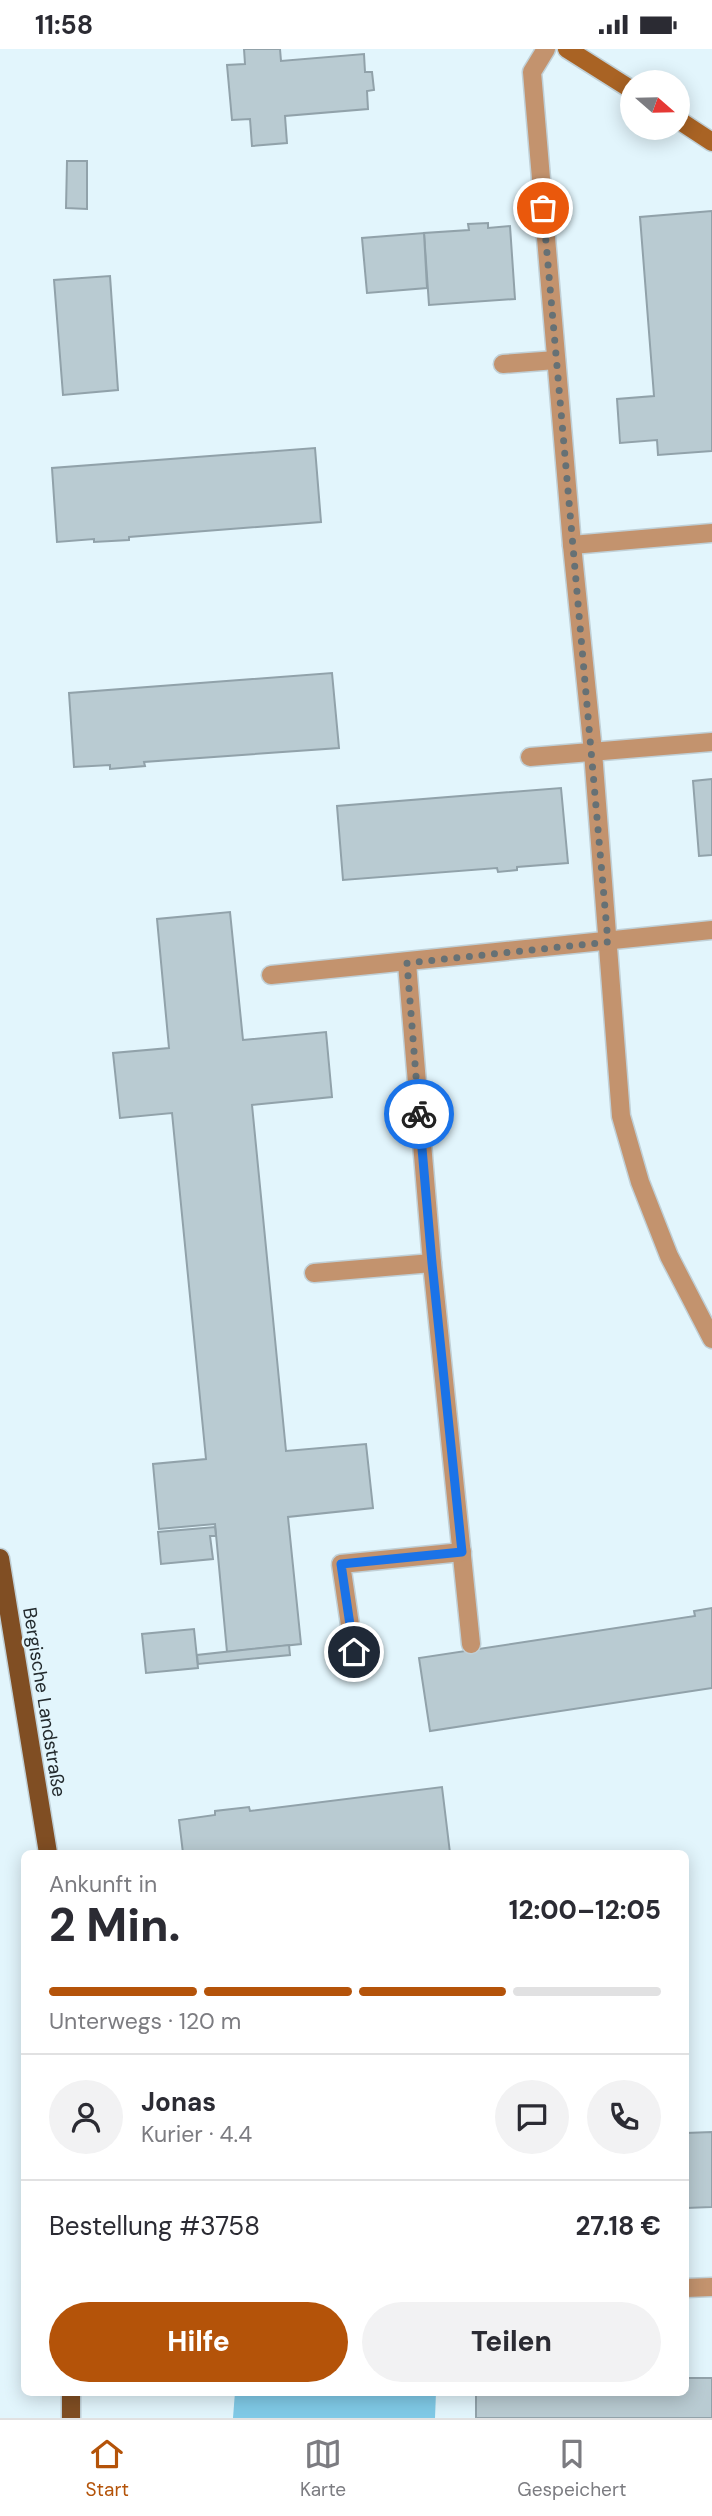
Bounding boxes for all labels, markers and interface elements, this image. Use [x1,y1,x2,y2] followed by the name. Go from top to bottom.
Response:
[35,8,93,42] text: 11:58
[620,70,690,140] north arrow
[620,70,690,140] map controls
[513,178,573,238] pin
[524,189,562,227] icon: bag
[384,1079,454,1149] courier
[400,1095,438,1133] icon: bike
[17,1606,72,1799] street label: Bergische Landstraße
[324,1622,384,1682] pin
[335,1633,373,1671] icon: home
[49,1869,157,1899] text: Ankunft in
[509,1893,661,1927] text: 12:00–12:05
[49,1895,180,1955] text: 2 Min.
[49,2006,241,2036] text: Unterwegs · 120 m
[49,2080,123,2154] button: person
[495,2080,569,2154] button: chat
[587,2080,661,2154] button: phone
[141,2085,216,2119] text: Jonas
[141,2119,252,2149] text: Kurier · 4.4
[49,2209,260,2243] text: Bestellung #3758
[576,2209,661,2243] text: 27.18 €
[49,2302,348,2382] button: Hilfe
[362,2302,661,2382] button: Teilen
[86,2435,129,2502] tab: Start
[300,2435,346,2502] tab: Karte
[517,2435,626,2502] tab: Gespeichert

